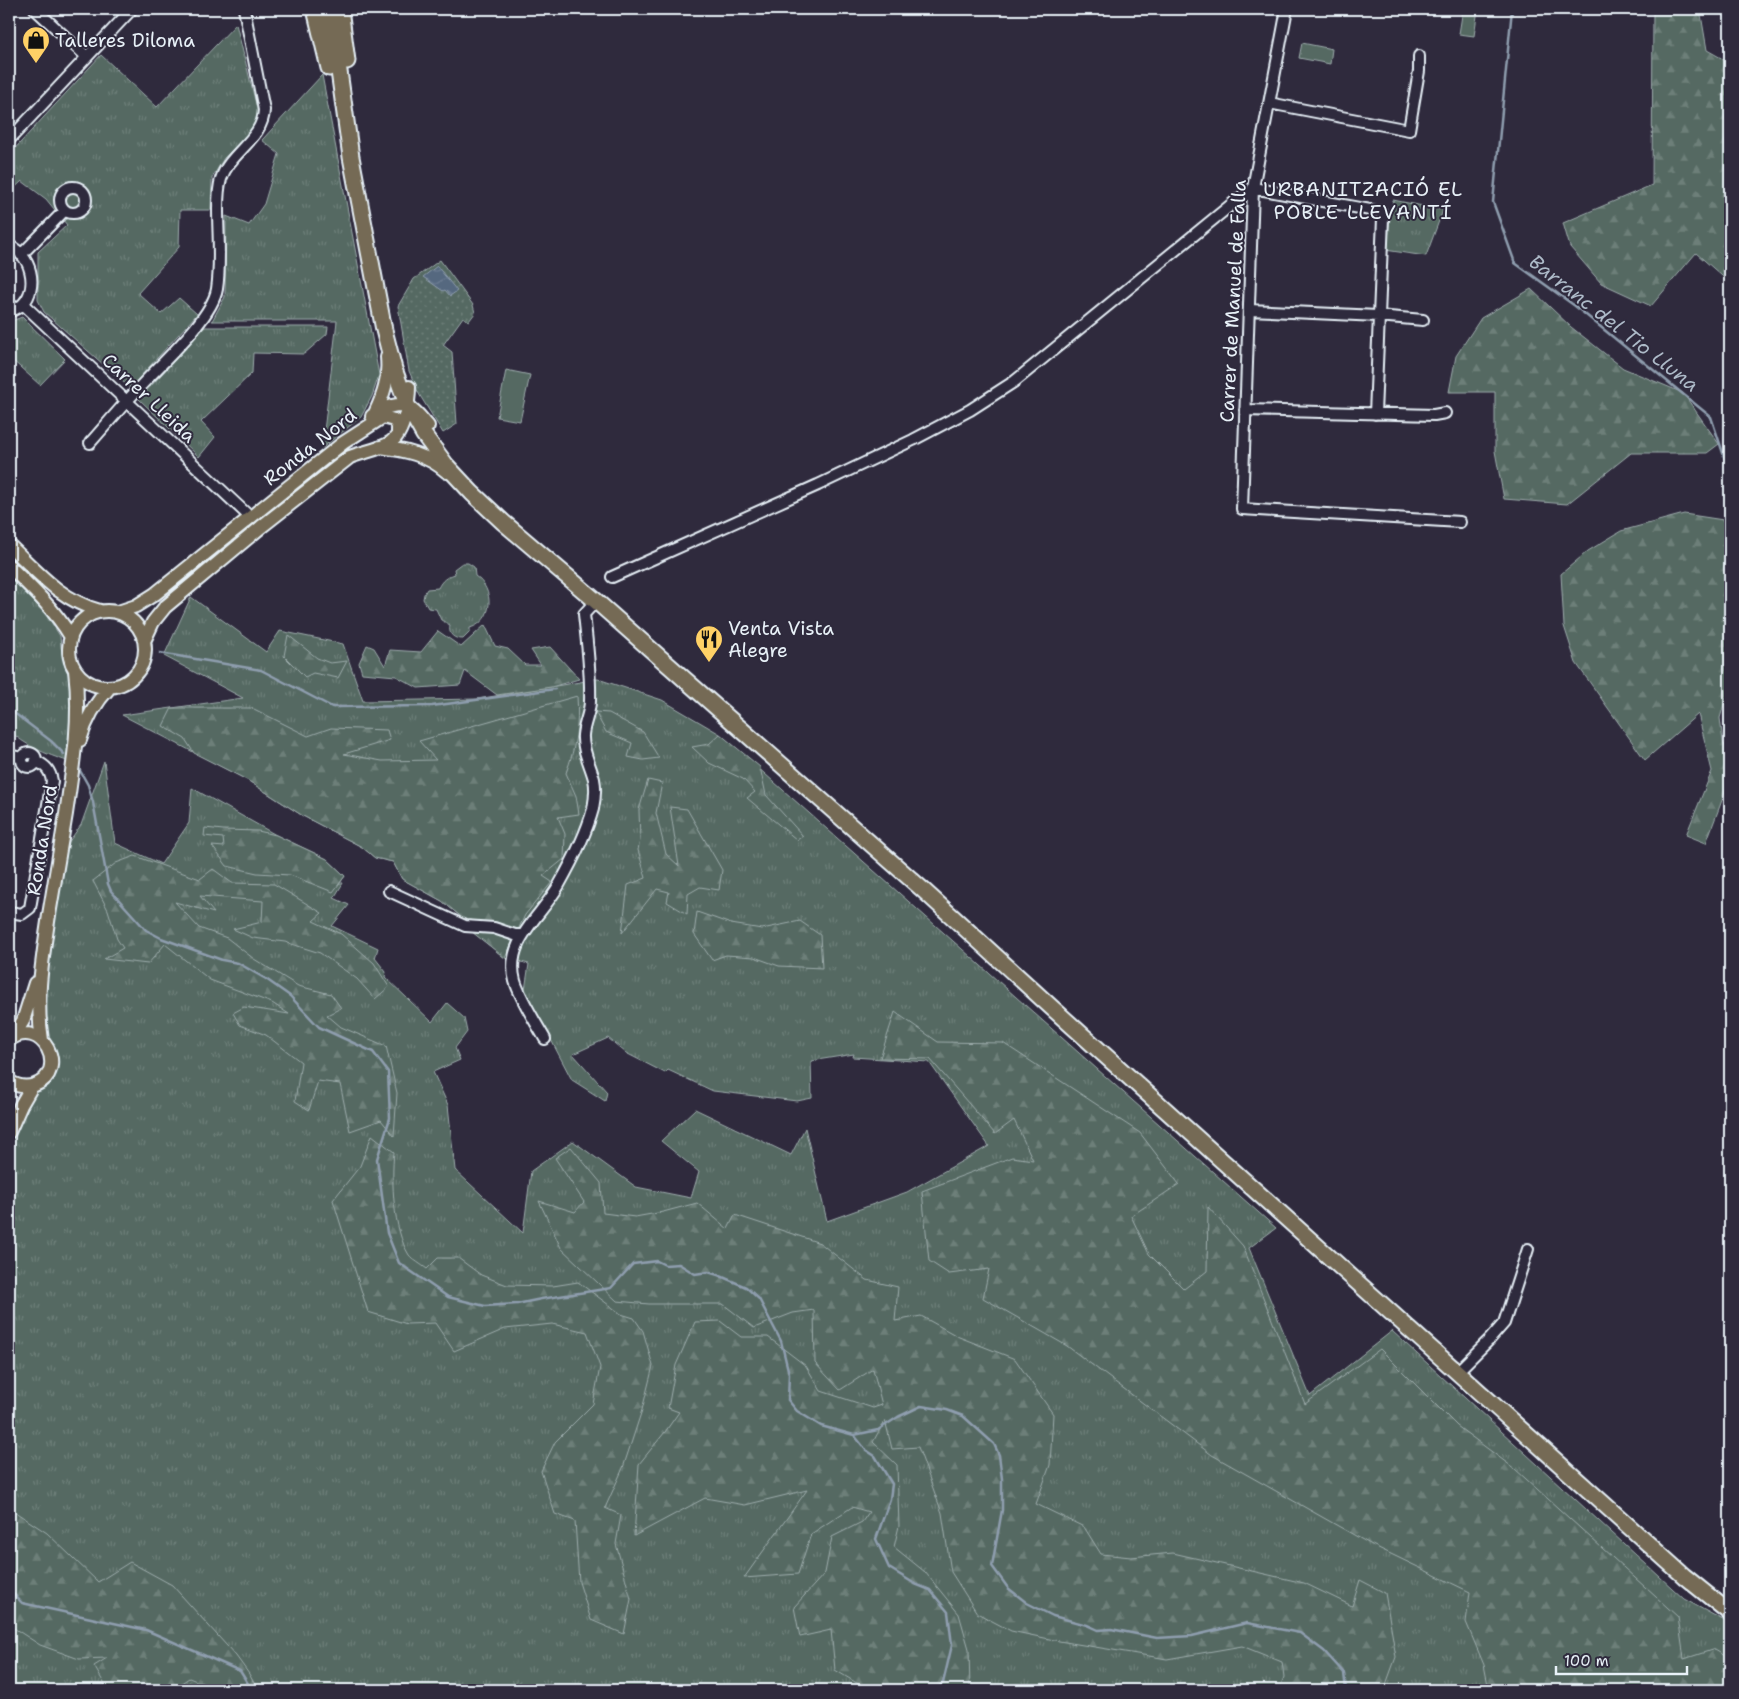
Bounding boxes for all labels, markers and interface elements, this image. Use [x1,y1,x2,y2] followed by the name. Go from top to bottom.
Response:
[21,25,51,64] shop icon: Talleres Diloma
[55,28,195,53] place label: Talleres Diloma
[1263,176,1463,225] district label: URBANITZACIÓ EL POBLE LLEVANTÍ
[1214,179,1252,423] street label: Carrer de Manuel de Falla
[1524,248,1704,398] water label: Barranc del Tio Lluna
[97,348,202,448] street label: Carrer Lleida
[258,403,362,491] street label: Ronda Nord
[728,616,834,663] place label: Venta Vista Alegre
[694,624,724,663] restaurant icon: Venta Vista Alegre
[21,783,63,897] street label: Ronda Nord
[1556,1644,1688,1676] scale bar
[1564,1651,1609,1671] text: 100 m

